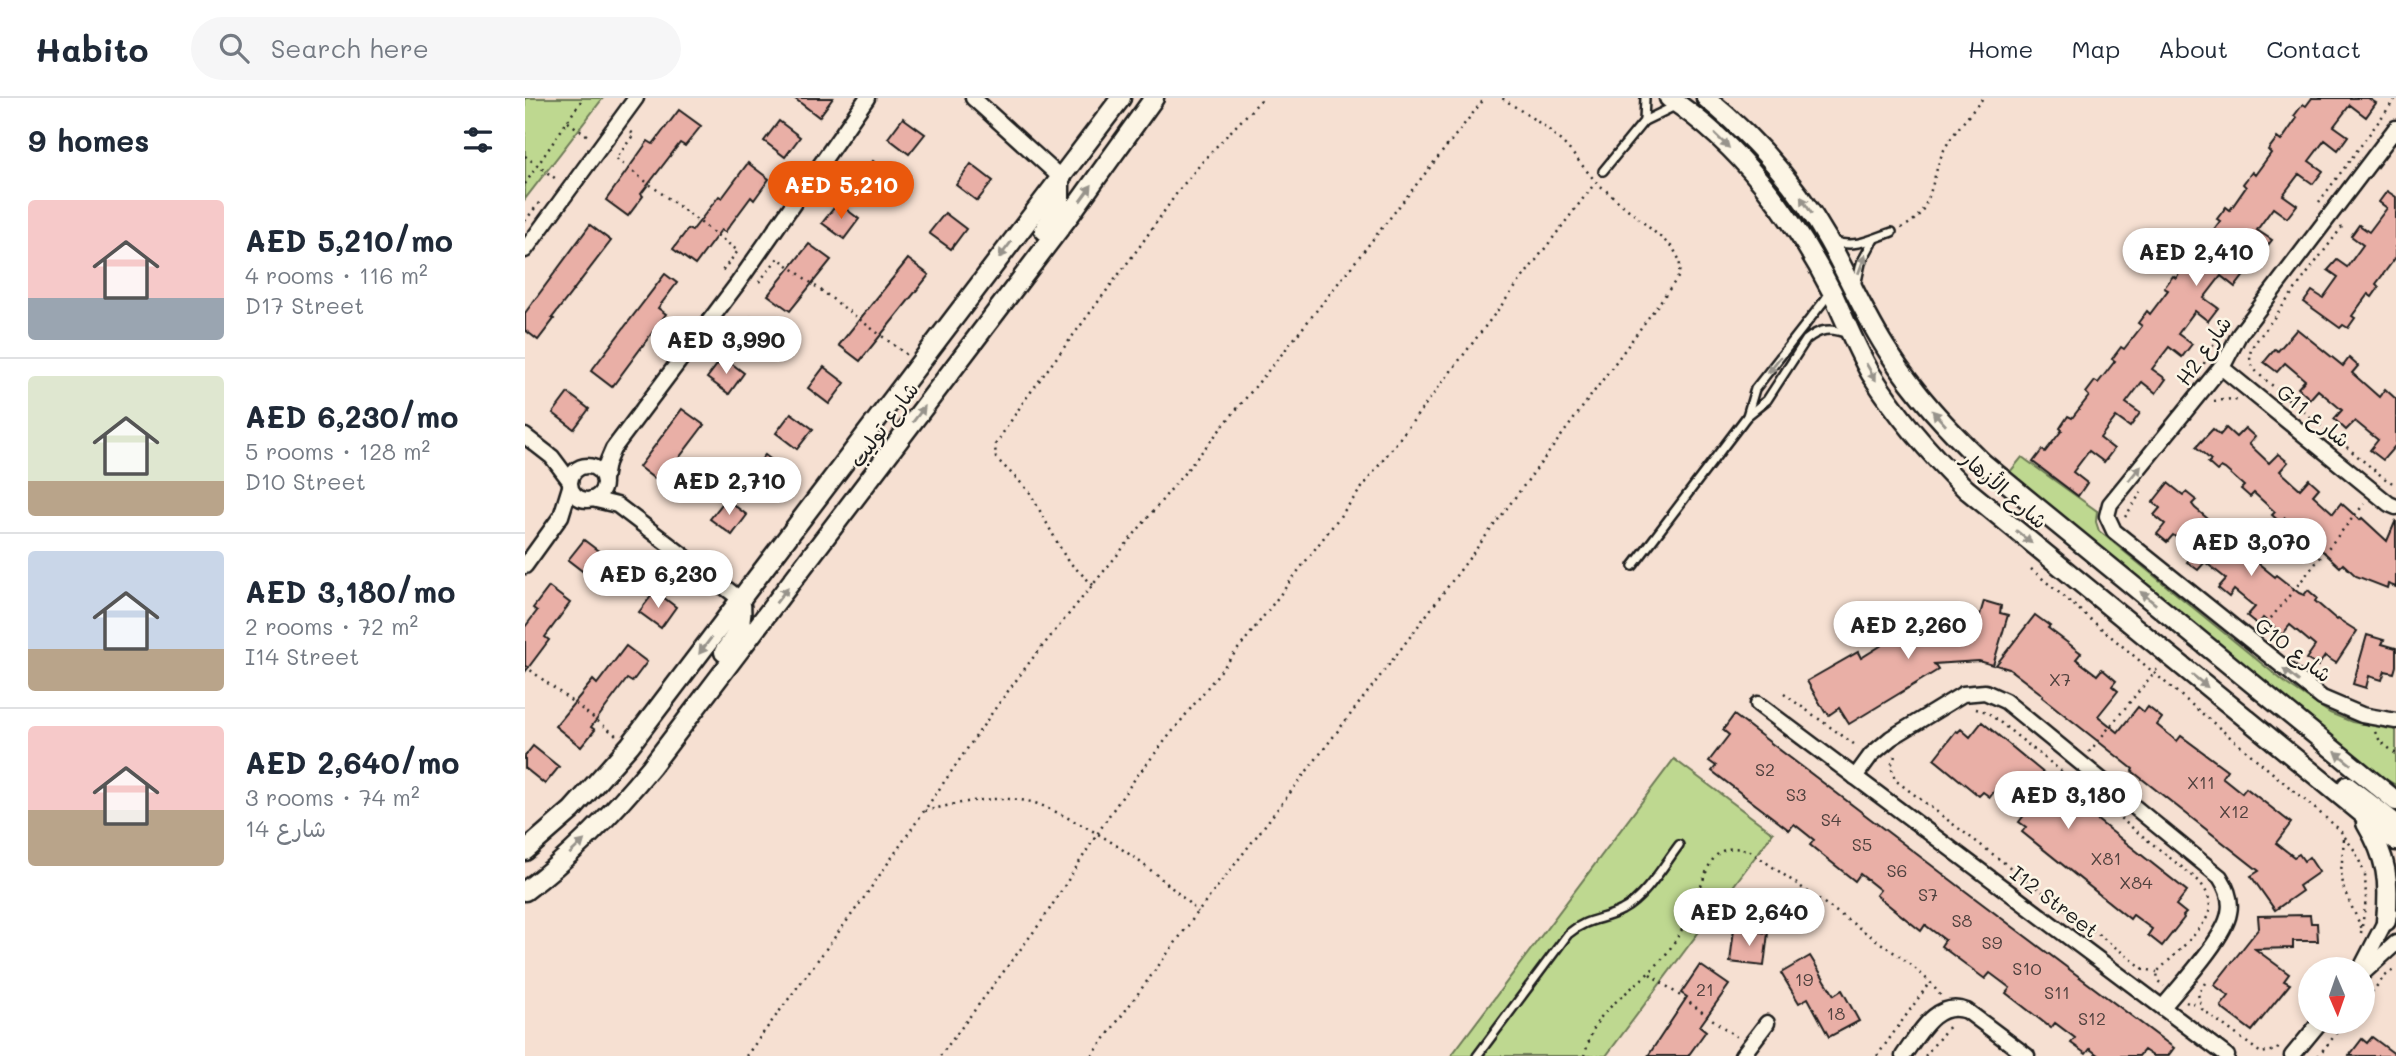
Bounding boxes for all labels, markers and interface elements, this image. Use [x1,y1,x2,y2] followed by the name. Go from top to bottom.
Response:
[191,17,681,80] search box
[35,27,149,70] text: Habito
[215,29,253,67] icon: search
[271,31,429,65] text: Search here
[1968,33,2033,64] text: Home
[2071,33,2120,64] text: Map
[2158,33,2228,64] text: About
[2266,33,2361,64] text: Contact
[28,120,149,160] text: 9 homes
[459,121,497,159] icon: filters
[1713,132,1730,149] one-way arrow
[761,162,921,221] pin: AED 5,210
[784,169,898,199] text: AED 5,210
[1078,184,1092,202] one-way arrow
[1799,195,1812,215] one-way arrow
[245,220,453,260] text: AED 5,210/mo
[84,228,168,312] icon: home
[2116,228,2276,288] pin: AED 2,410
[2139,236,2254,266] text: AED 2,410
[998,240,1012,259] one-way arrow
[1857,253,1868,274] one-way arrow
[245,260,428,290] text: 4 rooms · 116 m²
[245,290,364,320] text: D17 Street
[2169,310,2239,392] street label: H2 شارع
[646,316,806,376] pin: AED 3,990
[667,324,785,354] text: AED 3,990
[1767,355,1782,373] one-way arrow
[1864,362,1877,381] one-way arrow
[842,376,926,474] street label: شارع توليب
[2270,377,2356,455] street label: G11 شارع
[245,396,458,436] text: AED 6,230/mo
[84,404,168,488] icon: home
[912,404,926,423] one-way arrow
[1931,410,1947,427] one-way arrow
[245,436,430,466] text: 5 rooms · 128 m²
[1953,443,2054,536] street label: شارع الأزهار
[649,458,809,517] pin: AED 2,710
[672,465,786,495] text: AED 2,710
[2127,465,2142,483] one-way arrow
[245,466,366,496] text: D10 Street
[2171,518,2331,578] pin: AED 3,070
[2192,526,2310,556] text: AED 3,070
[2016,529,2033,544] one-way arrow
[578,550,738,610] pin: AED 6,230
[599,558,717,588] text: AED 6,230
[245,571,455,611] text: AED 3,180/mo
[84,579,168,663] icon: home
[774,586,788,604] one-way arrow
[2140,591,2157,606] one-way arrow
[1828,602,1988,661] pin: AED 2,260
[1849,609,1967,639] text: AED 2,260
[245,611,418,641] text: 2 rooms · 72 m²
[2248,611,2338,690] street label: G10 شارع
[698,637,712,655] one-way arrow
[245,641,359,671] text: I14 Street
[2049,667,2071,691] house number: X7
[2282,667,2300,682] one-way arrow
[2192,673,2209,688] one-way arrow
[245,742,459,782] text: AED 2,640/mo
[2335,750,2353,765] one-way arrow
[84,754,168,838] icon: home
[1755,757,1775,781] house number: S2
[2187,770,2215,794] house number: X11
[1988,772,2148,831] pin: AED 3,180
[2010,779,2126,809] text: AED 3,180
[245,782,420,812] text: 3 rooms · 74 m²
[1786,782,1806,806] house number: S3
[2219,799,2249,823] house number: X12
[1821,807,1842,831] house number: S4
[245,813,326,843] text: شارع 14
[1852,832,1872,856] house number: S5
[568,840,585,856] one-way arrow
[2091,846,2121,870] house number: X81
[1886,858,1908,882] house number: S6
[2005,859,2105,943] street label: I12 Street
[2119,870,2153,894] house number: X84
[1918,882,1938,906] house number: S7
[1669,888,1829,948] pin: AED 2,640
[1690,896,1808,926] text: AED 2,640
[1951,908,1973,932] house number: S8
[1982,930,2003,954] house number: S9
[2012,956,2042,980] house number: S10
[2298,957,2375,1034] north arrow
[2298,957,2375,1034] map controls
[1795,967,1814,991] house number: 19
[1696,977,1714,1001] house number: 21
[2044,980,2070,1004] house number: S11
[1827,1001,1846,1025] house number: 18
[2078,1006,2106,1030] house number: S12

